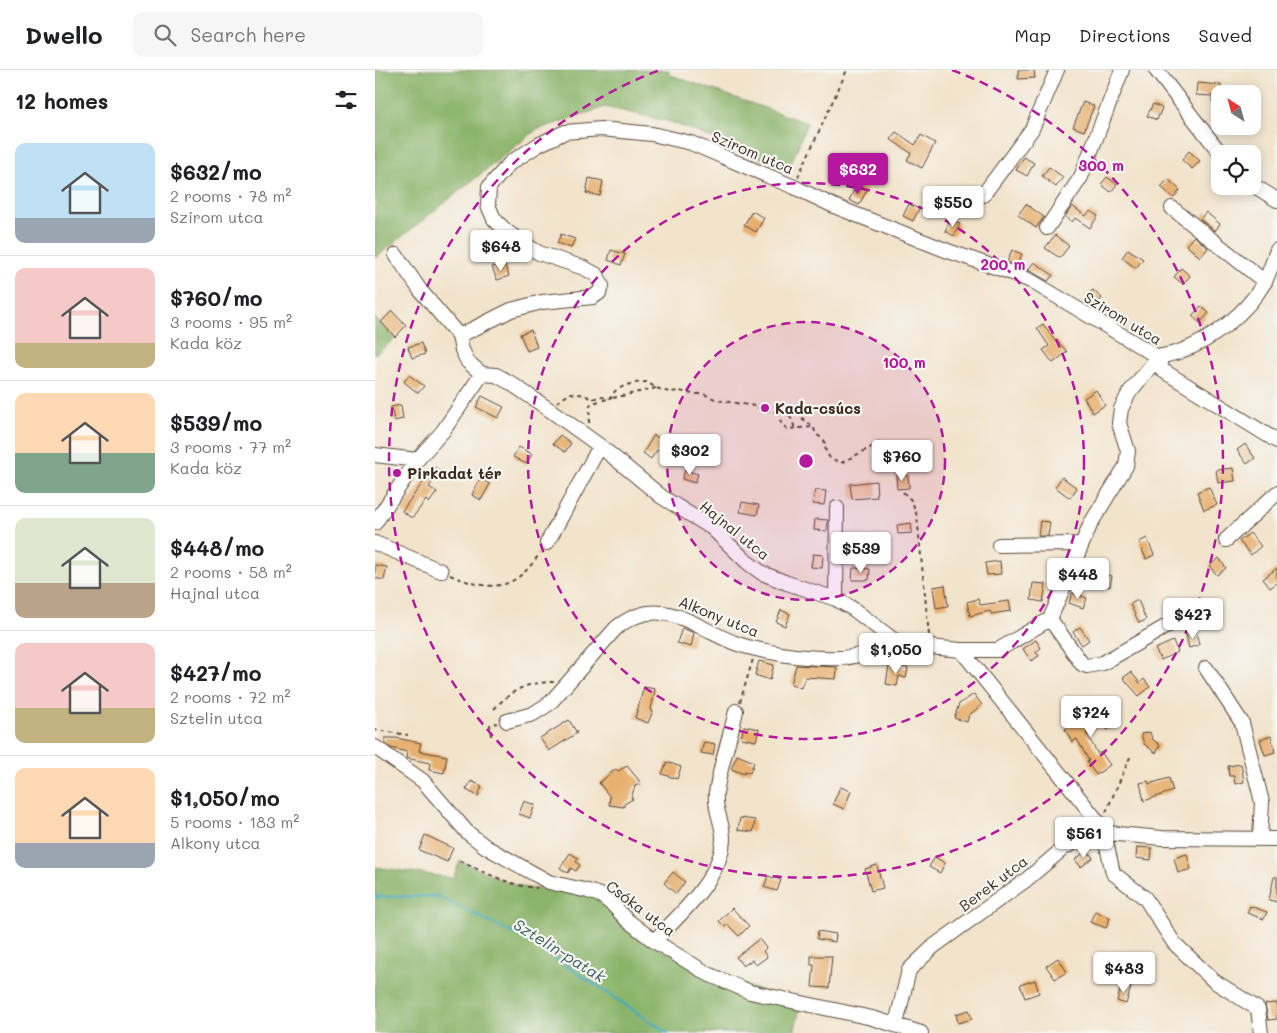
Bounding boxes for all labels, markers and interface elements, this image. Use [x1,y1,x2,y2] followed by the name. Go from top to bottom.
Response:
[133,12,483,57] search box
[25,19,103,50] text: Dwello
[151,21,179,49] icon: search
[191,22,306,47] text: Search here
[1014,23,1051,47] text: Map
[1079,23,1171,47] text: Directions
[1199,23,1252,47] text: Saved
[1211,85,1261,135] north arrow
[1211,85,1261,195] map controls
[332,86,360,114] icon: filters
[15,87,108,114] text: 12 homes
[709,126,797,178] street label: Szirom utca
[1211,145,1261,195] button: locate
[828,152,888,195] pin: $632
[1078,155,1124,175] text: 300 m
[170,158,262,185] text: $632/mo
[839,158,877,179] text: $632
[55,163,115,223] icon: home
[170,185,291,206] text: 2 rooms · 78 m²
[923,186,983,228] pin: $550
[934,191,972,212] text: $550
[170,206,263,227] text: Szirom utca
[471,230,531,272] pin: $648
[481,235,521,256] text: $648
[981,254,1026,274] text: 200 m
[170,284,263,311] text: $760/mo
[1080,287,1166,349] street label: Szirom utca
[55,288,115,348] icon: home
[170,311,292,332] text: 3 rooms · 95 m²
[170,332,242,353] text: Kada köz
[882,352,926,372] text: 100 m
[775,398,861,418] place label: Kada-csúcs
[759,402,771,414] marker: Kada-csúcs
[170,409,262,436] text: $539/mo
[55,413,115,473] icon: home
[660,434,720,476] pin: $302
[170,436,291,457] text: 3 rooms · 77 m²
[671,439,709,460] text: $302
[872,440,932,482] pin: $760
[883,445,921,466] text: $760
[797,452,815,470] centre of rings
[170,457,242,478] text: Kada köz
[407,463,502,483] place label: Pirkadat tér
[391,467,403,479] marker: Pirkadat tér
[696,496,774,564] street label: Hajnal utca
[831,532,891,574] pin: $539
[170,534,264,561] text: $448/mo
[842,537,880,558] text: $539
[55,538,115,598] icon: home
[1048,558,1108,600] pin: $448
[170,561,292,582] text: 2 rooms · 58 m²
[1058,563,1098,584] text: $448
[170,582,260,603] text: Hajnal utca
[676,591,762,641] street label: Alkony utca
[1163,598,1223,640] pin: $427
[1174,603,1212,624] text: $427
[855,632,937,675] pin: $1,050
[870,638,922,659] text: $1,050
[170,659,261,686] text: $427/mo
[55,663,115,723] icon: home
[170,686,291,707] text: 2 rooms · 72 m²
[1061,696,1121,738] pin: $724
[1072,701,1110,722] text: $724
[170,707,263,728] text: Sztelin utca
[170,784,280,811] text: $1,050/mo
[55,788,115,848] icon: home
[170,811,299,832] text: 5 rooms · 183 m²
[1054,816,1114,859] pin: $561
[1066,822,1102,843] text: $561
[170,832,261,853] text: Alkony utca
[955,851,1031,915] street label: Berek utca
[602,875,680,941] street label: Csóka utca
[510,913,610,987] water label: Sztelin-patak
[1094,952,1154,994] pin: $483
[1104,957,1144,978] text: $483

